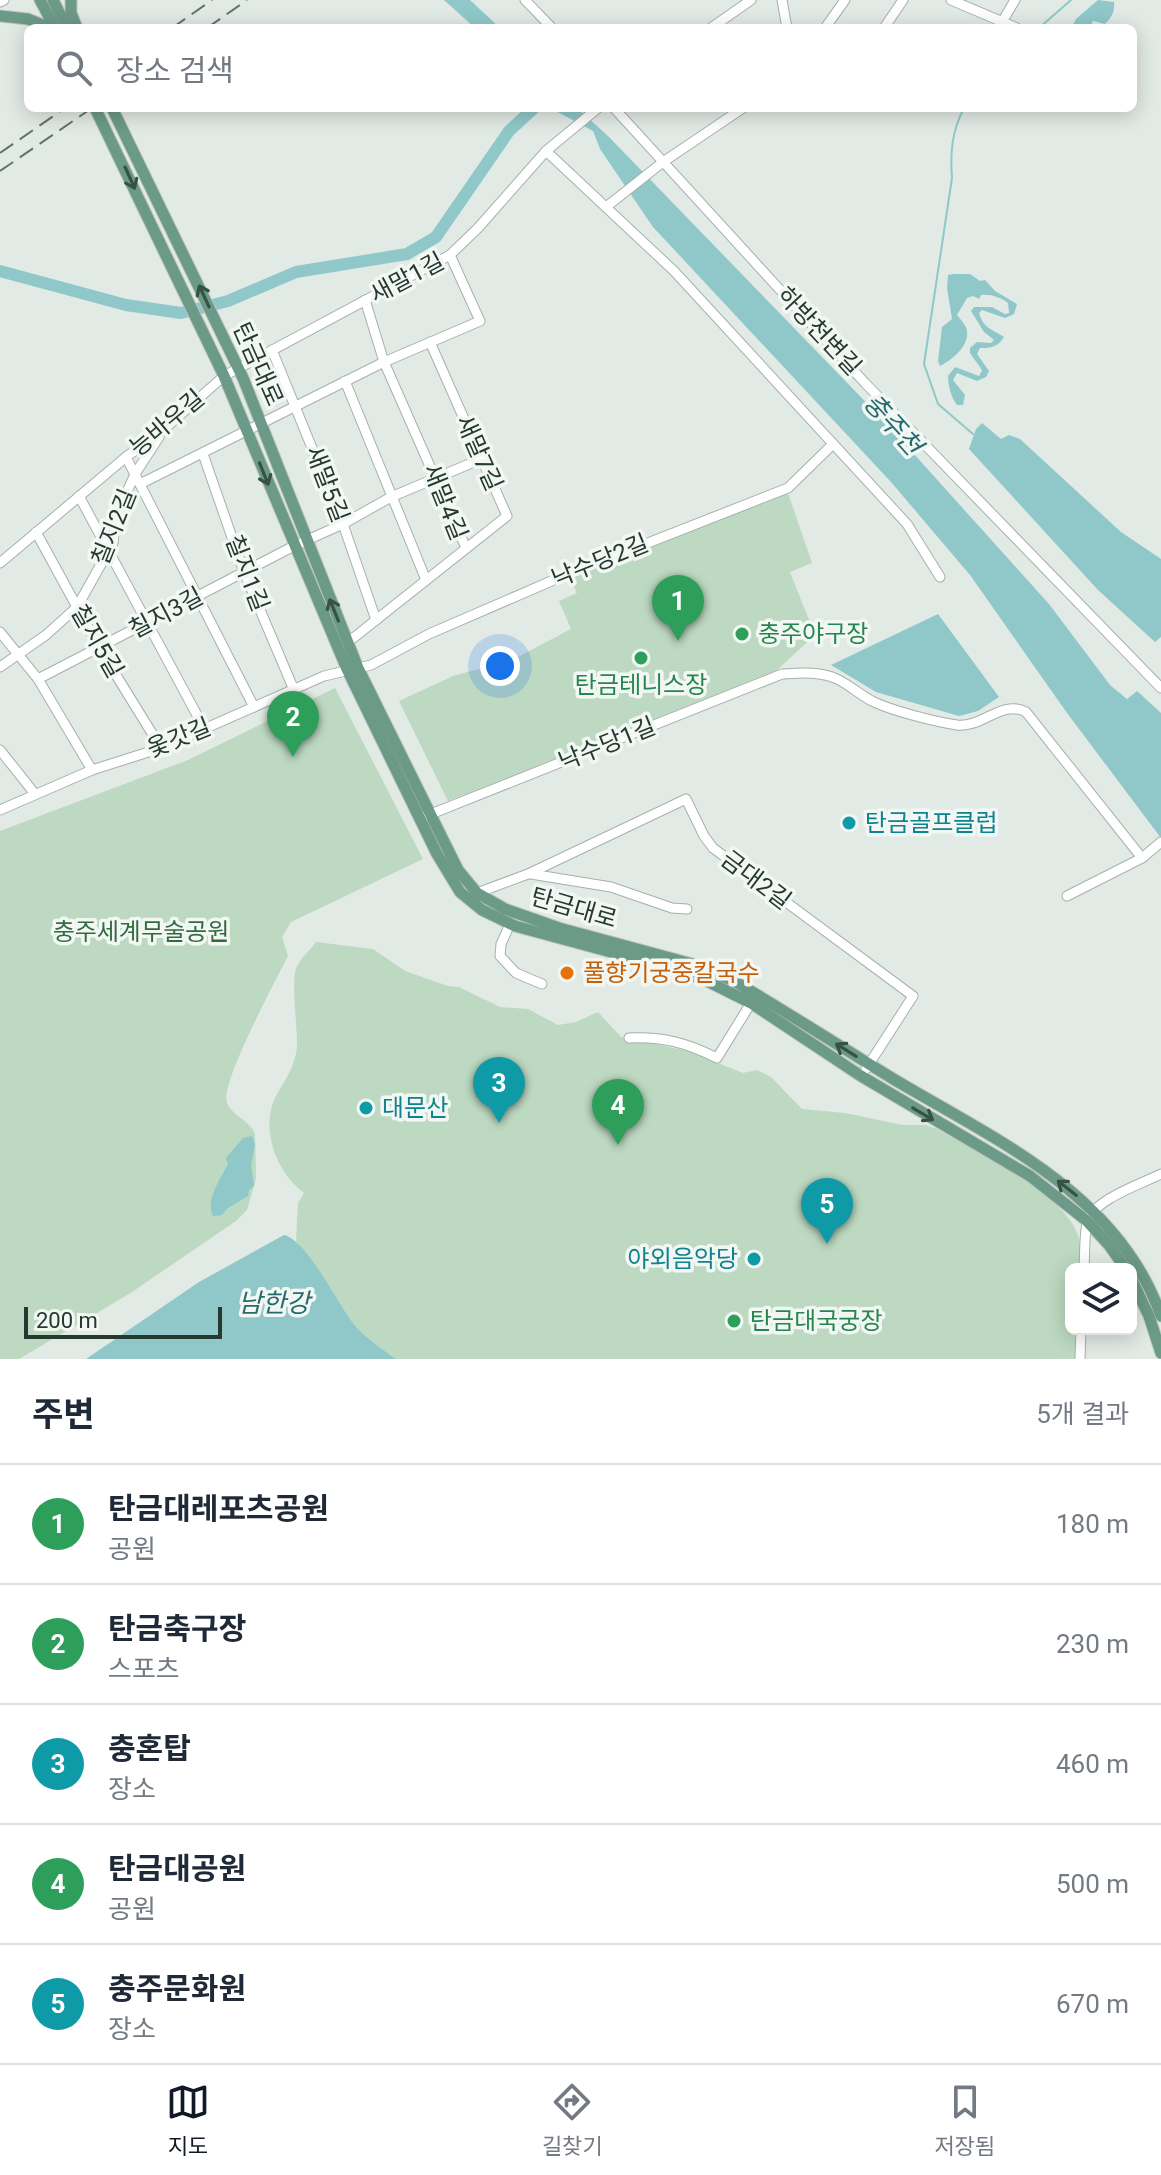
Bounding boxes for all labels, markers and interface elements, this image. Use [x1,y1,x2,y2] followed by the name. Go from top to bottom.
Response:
[24,24,1137,112] search box
[52,46,96,90] icon: search
[116,53,234,88] text: 장소 검색
[124,165,139,189] one-way arrow
[365,247,449,309] street label: 새말1길
[771,281,867,381] street label: 하방천변길
[195,285,210,309] one-way arrow
[227,318,289,410] street label: 탄금대로
[124,384,210,462] street label: 능바우길
[858,387,930,463] water label: 충주천
[450,411,508,495] street label: 새말7길
[300,442,354,526] street label: 새말5길
[417,460,473,544] street label: 새말4길
[257,461,272,486] one-way arrow
[86,485,142,569] street label: 칠지2길
[548,529,652,593] street label: 낙수당2길
[220,531,274,615] street label: 칠지1길
[652,575,704,641] pin: 1
[124,582,208,644] street label: 칠지3길
[326,598,340,623] one-way arrow
[65,599,129,683] street label: 칠지5길
[758,620,868,648] place label: 충주야구장
[733,625,751,643] marker: 충주야구장
[480,646,520,686] your location
[632,649,650,667] marker: 탄금테니스장
[575,671,707,699] place label: 탄금테니스장
[267,691,319,757] pin: 2
[555,712,659,776] street label: 낙수당1길
[143,713,215,763] street label: 옻갓길
[865,809,997,837] place label: 탄금골프클럽
[840,814,858,832] marker: 탄금골프클럽
[716,845,796,915] street label: 금대2길
[528,882,620,934] street label: 탄금대로
[53,918,229,946] park label: 충주세계무술공원
[583,959,760,987] place label: 풀향기궁중칼국수
[558,964,576,982] marker: 풀향기궁중칼국수
[836,1042,858,1059] one-way arrow
[473,1057,525,1123] pin: 3
[592,1079,644,1145] pin: 4
[382,1094,448,1122] place label: 대문산
[357,1099,375,1117] marker: 대문산
[911,1106,934,1122] one-way arrow
[801,1178,853,1244] pin: 5
[1057,1179,1078,1196] one-way arrow
[628,1245,738,1273] place label: 야외음악당
[745,1250,763,1268] marker: 야외음악당
[1065,1263,1137,1335] map controls
[1065,1263,1137,1335] button: layers
[238,1288,313,1318] water label: 남한강
[24,1303,222,1339] scale bar
[750,1307,882,1335] place label: 탄금대국궁장
[36,1308,98,1333] text: 200 m
[725,1312,743,1330] marker: 탄금대국궁장
[32,1394,95,1434] text: 주변
[1036,1399,1129,1429] text: 5개 결과
[108,1491,329,1526] text: 탄금대레포츠공원
[51,1509,65,1539] text: 1
[1056,1509,1129,1539] text: 180 m
[108,1534,156,1564] text: 공원
[108,1611,246,1646] text: 탄금축구장
[51,1629,65,1659] text: 2
[1056,1629,1129,1659] text: 230 m
[108,1654,180,1684] text: 스포츠
[108,1731,191,1766] text: 충혼탑
[51,1749,65,1779] text: 3
[1056,1749,1129,1779] text: 460 m
[108,1774,156,1804] text: 장소
[108,1851,246,1886] text: 탄금대공원
[51,1869,65,1899] text: 4
[1056,1869,1129,1899] text: 500 m
[108,1894,156,1924] text: 공원
[108,1971,246,2006] text: 충주문화원
[51,1989,65,2019] text: 5
[1056,1989,1129,2019] text: 670 m
[108,2014,156,2044] text: 장소
[166,2080,210,2160] tab: 지도
[542,2080,603,2160] tab: 길찾기
[934,2080,995,2160] tab: 저장됨

